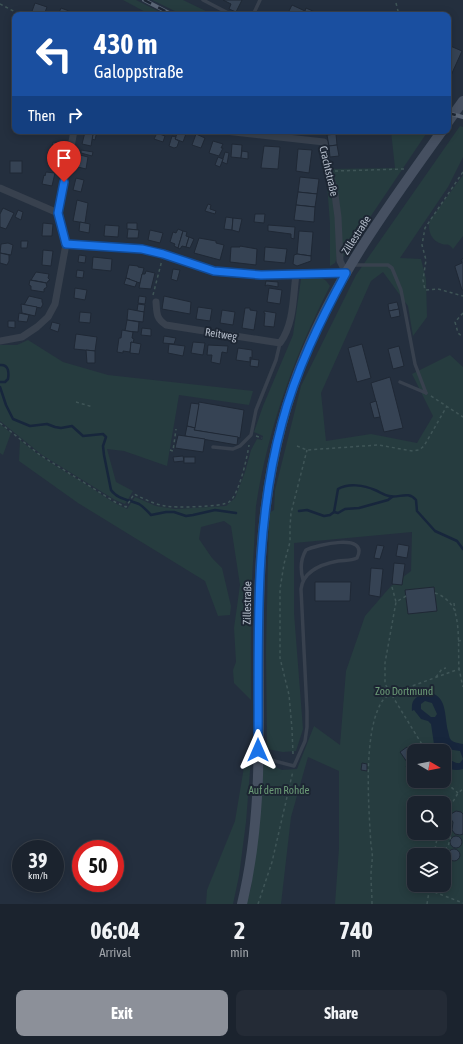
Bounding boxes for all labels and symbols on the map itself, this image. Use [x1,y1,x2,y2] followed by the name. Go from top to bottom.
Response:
[47,141,81,182] pin
[317,145,341,197] street label: Crachtstraße
[339,213,373,257] street label: Zillestraße
[204,326,238,343] street label: Reitweg
[241,581,253,625] street label: Zillestraße
[375,685,433,697] park label: Zoo Dortmund
[237,729,279,771] position arrow
[407,744,451,788] north arrow
[248,784,310,796] park label: Auf dem Rohde
[72,840,124,892] speed limit sign: 50

